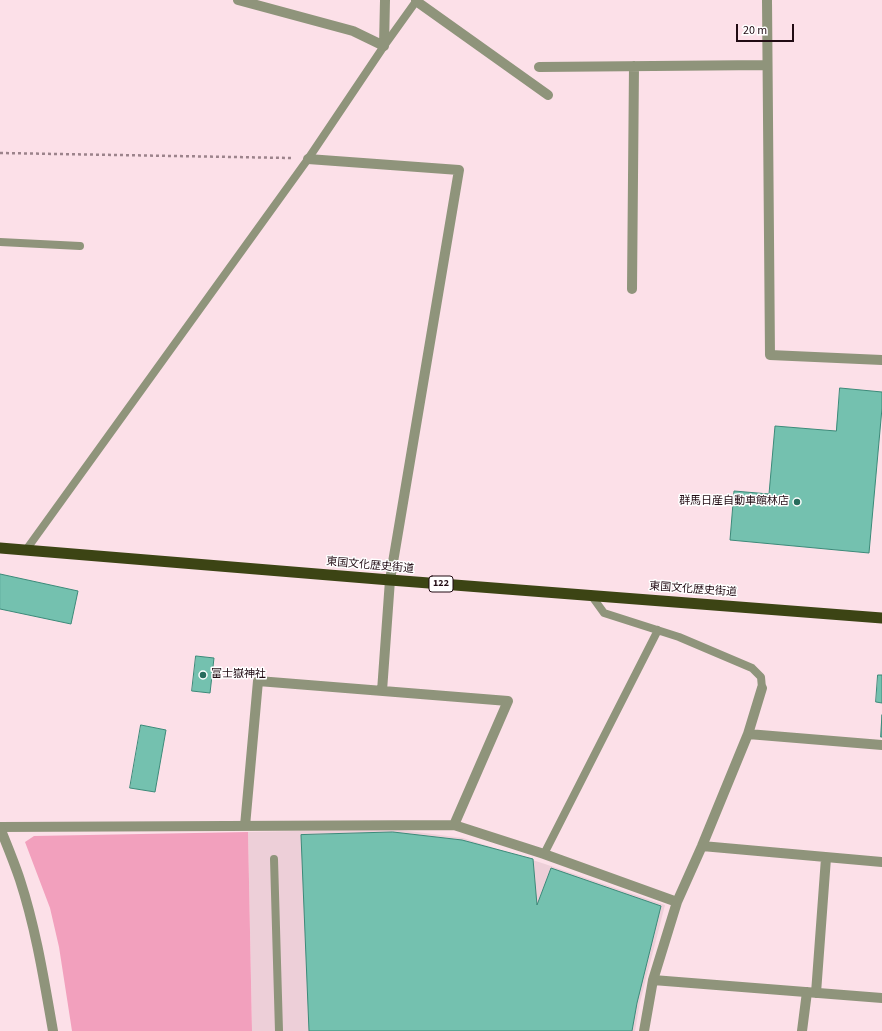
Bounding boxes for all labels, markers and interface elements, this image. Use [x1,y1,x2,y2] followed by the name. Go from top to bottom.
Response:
[738,16,796,42] scale bar
[743,22,767,39] text: 20 m
[679,495,789,509] place label: 群馬日産自動車館林店
[792,497,802,507] marker: 群馬日産自動車館林店
[326,556,414,576] street label: 東国文化歴史街道
[429,576,453,592] road number: 122
[649,580,737,600] street label: 東国文化歴史街道
[211,668,266,682] place label: 富士嶽神社
[198,670,208,680] marker: 富士嶽神社

